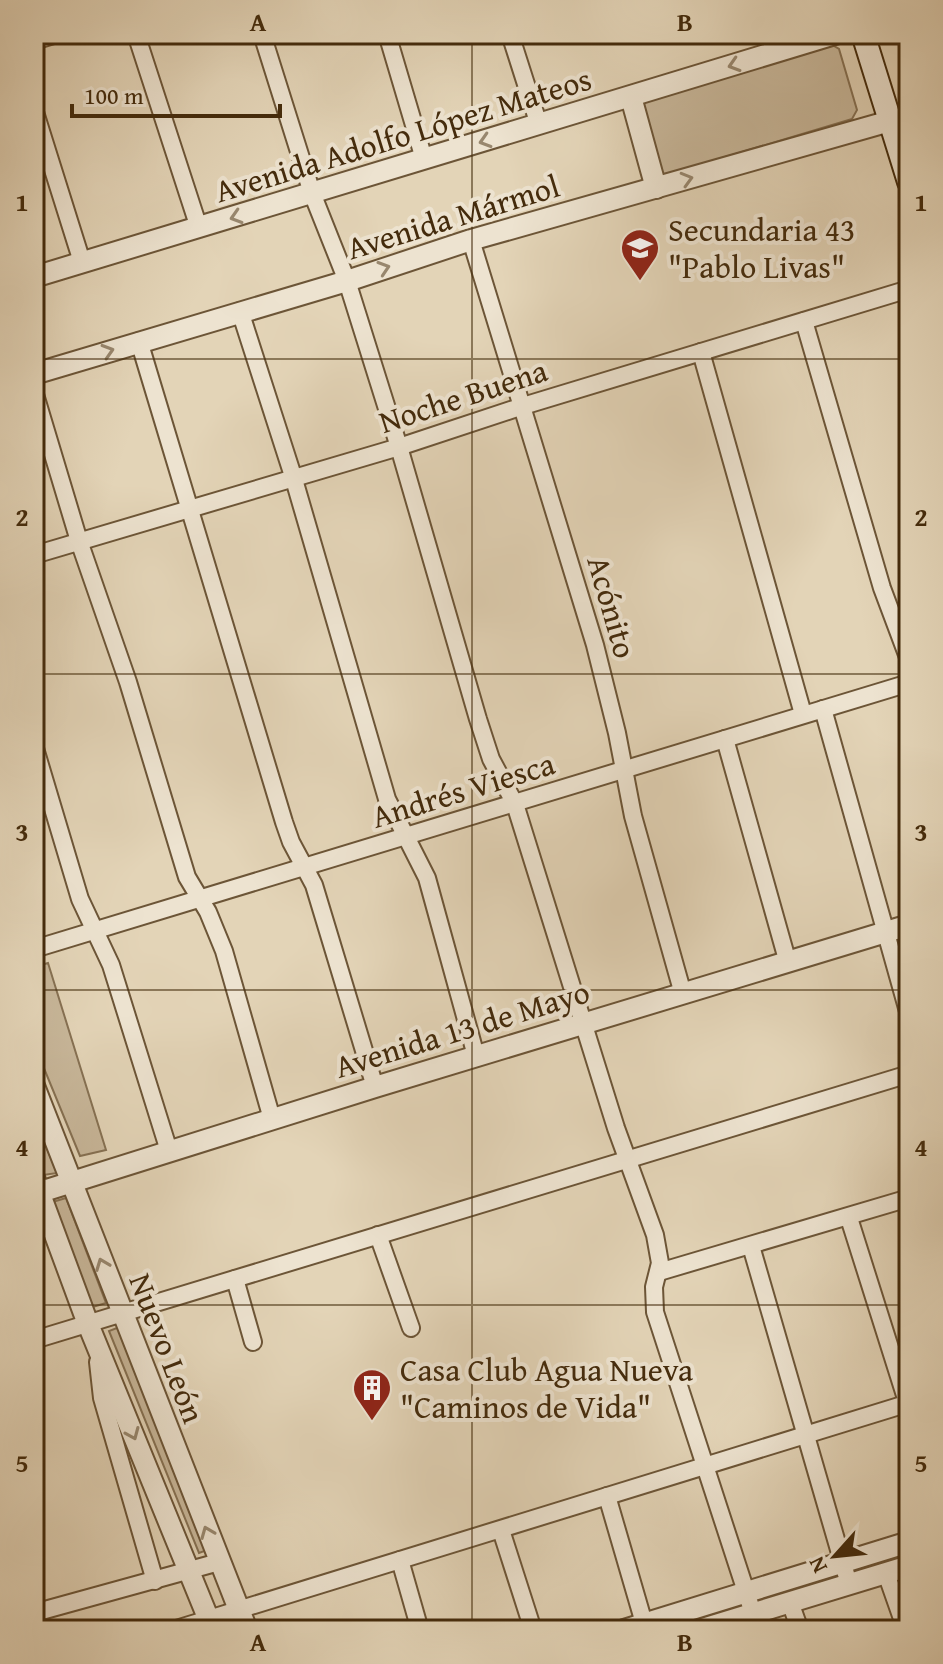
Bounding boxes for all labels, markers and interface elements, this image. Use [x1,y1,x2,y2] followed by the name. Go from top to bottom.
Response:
[250,2,267,41] text: A
[677,2,693,41] text: B
[209,55,597,214] street label: Avenida Adolfo López Mateos
[728,56,742,72] one-way arrow
[72,68,280,118] scale bar
[84,78,144,113] text: 100 m
[479,132,492,148] one-way arrow
[341,162,565,271] street label: Avenida Mármol
[680,172,694,188] one-way arrow
[15,182,29,221] text: 1
[914,182,928,221] text: 1
[668,206,855,290] place label: Secundaria 43 "Pablo Livas"
[230,207,244,223] one-way arrow
[619,227,661,282] school or university icon: Secundaria 43 "Pablo Livas"
[377,262,391,278] one-way arrow
[101,344,115,360] one-way arrow
[373,346,553,445] street label: Noche Buena
[15,497,29,536] text: 2
[914,497,928,536] text: 2
[575,550,649,664] street label: Acónito
[365,739,560,840] street label: Andrés Viesca
[15,812,29,851] text: 3
[914,812,928,851] text: 3
[329,967,595,1090] street label: Avenida 13 de Mayo
[15,1127,29,1166] text: 4
[914,1127,928,1166] text: 4
[95,1258,112,1272] one-way arrow
[117,1266,218,1429] street label: Nuevo León
[400,1346,693,1430] place label: Casa Club Agua Nueva "Caminos de Vida"
[351,1367,393,1422] building icon: Casa Club Agua Nueva "Caminos de Vida"
[123,1426,140,1440] one-way arrow
[15,1443,29,1482] text: 5
[914,1443,928,1482] text: 5
[795,1516,875,1596] north arrow
[201,1526,217,1540] one-way arrow
[799,1551,835,1579] text: N
[250,1622,267,1661] text: A
[677,1622,693,1661] text: B

